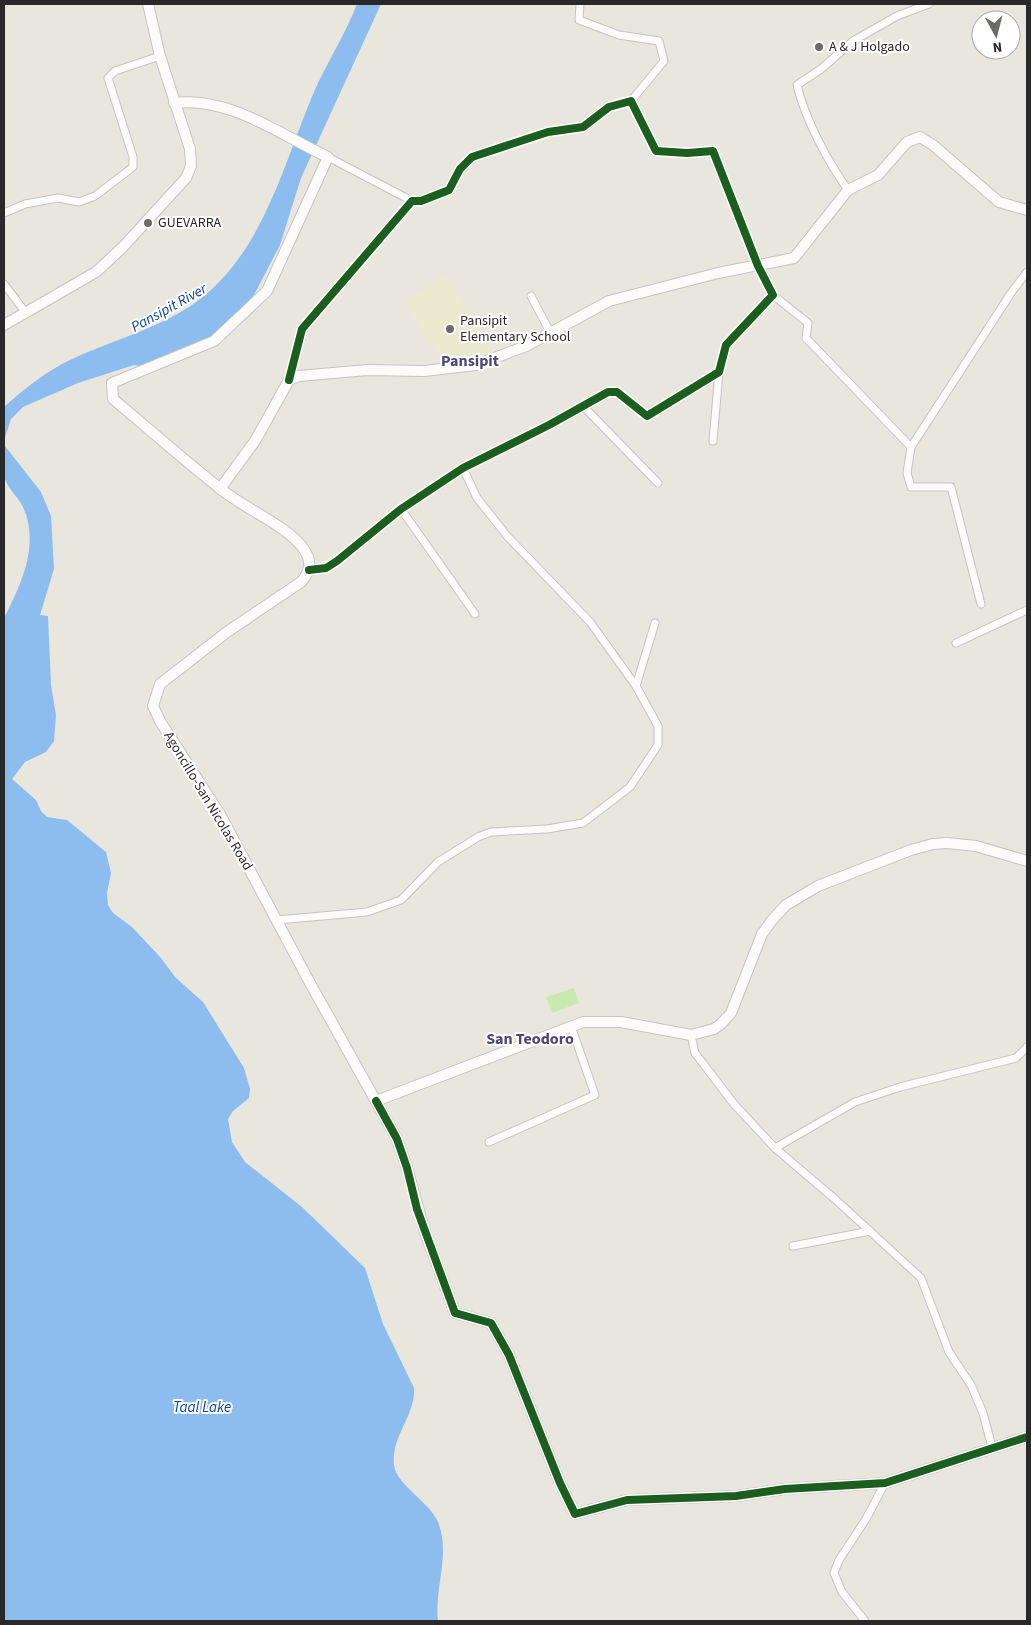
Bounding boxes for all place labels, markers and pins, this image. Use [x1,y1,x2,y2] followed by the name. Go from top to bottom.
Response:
[829,37,910,57] place label: A & J Holgado
[813,41,825,53] marker: A & J Holgado
[158,213,222,233] place label: GUEVARRA
[142,217,154,229] marker: GUEVARRA
[460,311,571,347] place label: Pansipit Elementary School
[444,323,456,335] marker: Pansipit Elementary School

